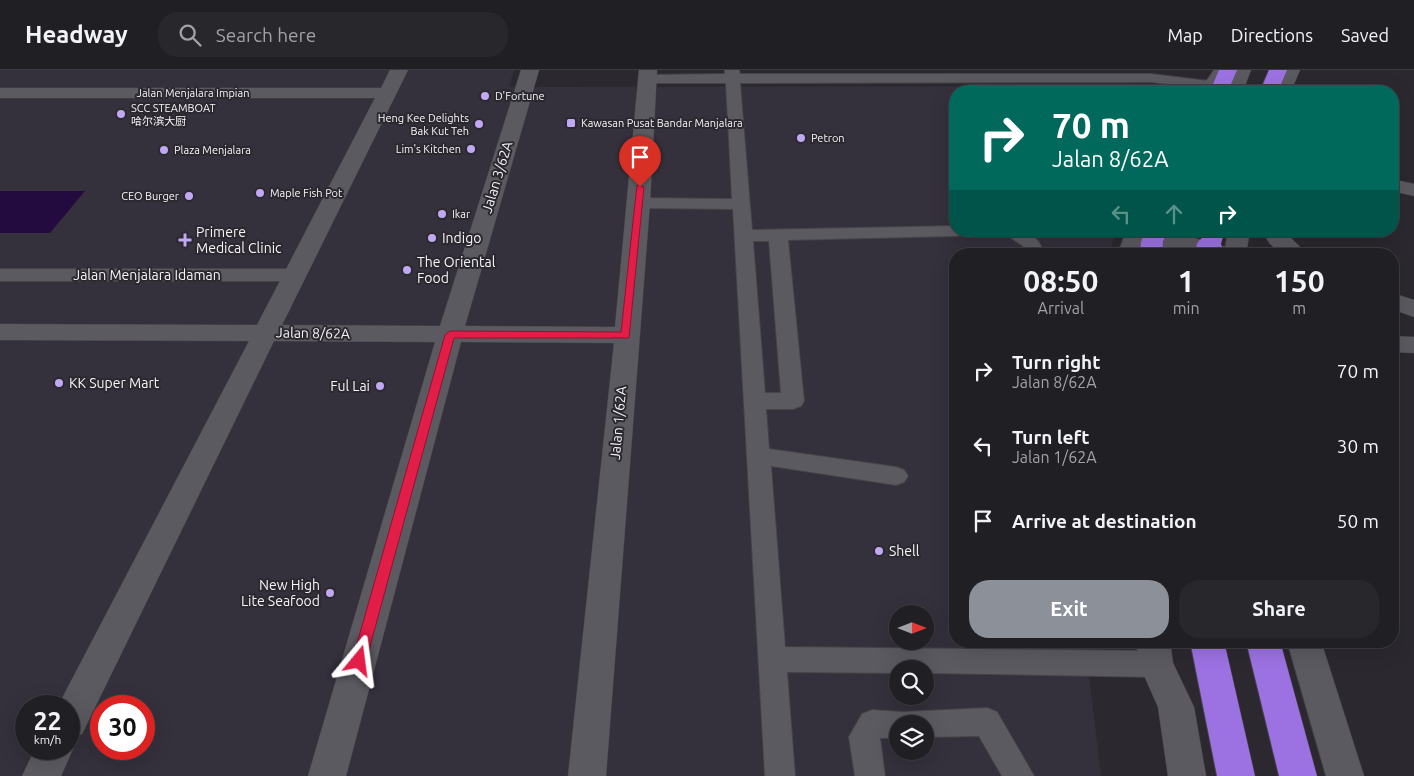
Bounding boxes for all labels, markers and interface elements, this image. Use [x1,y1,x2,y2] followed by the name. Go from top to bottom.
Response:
[158,12,508,57] search box
[25,21,128,48] text: Headway
[176,21,204,49] icon: search
[216,24,316,46] text: Search here
[1167,25,1203,45] text: Map
[1231,25,1313,45] text: Directions
[1341,25,1389,45] text: Saved
[137,87,249,99] street label: Jalan Menjalara Impian
[479,90,491,102] marker: D'Fortune
[495,90,545,102] place label: D'Fortune
[131,102,216,127] place label: SCC STEAMBOAT 哈尔滨大厨
[969,105,1034,170] icon: right
[1052,105,1130,145] text: 70 m
[115,108,127,120] marker: SCC STEAMBOAT 哈尔滨大厨
[378,112,469,137] place label: Heng Kee Delights Bak Kut Teh
[565,117,577,129] marker: Kawasan Pusat Bandar Manjalara
[581,117,743,129] place label: Kawasan Pusat Bandar Manjalara
[473,118,485,130] marker: Heng Kee Delights Bak Kut Teh
[795,132,807,144] marker: Petron
[811,132,845,144] place label: Petron
[619,136,661,187] pin
[479,139,515,215] street label: Jalan 3/62A
[396,143,461,155] place label: Lim's Kitchen
[465,143,477,155] marker: Lim's Kitchen
[626,143,654,171] icon: arrive
[158,144,170,156] marker: Plaza Menjalara
[174,144,251,156] place label: Plaza Menjalara
[1052,146,1168,171] text: Jalan 8/62A
[254,187,266,199] marker: Maple Fish Pot
[270,187,343,199] place label: Maple Fish Pot
[121,190,180,202] place label: CEO Burger
[183,190,195,202] marker: CEO Burger
[1107,200,1135,228] icon: left
[1160,200,1188,228] icon: ahead
[1213,200,1241,228] icon: right
[436,208,448,220] marker: Ikar
[452,208,471,220] place label: Ikar
[196,224,282,256] place label: Primere Medical Clinic
[442,230,481,246] place label: Indigo
[426,232,438,244] marker: Indigo
[178,233,192,247] marker: Primere Medical Clinic
[417,254,496,286] place label: The Oriental Food
[401,264,413,276] marker: The Oriental Food
[1023,264,1098,298] text: 08:50
[1178,264,1195,298] text: 1
[1274,264,1325,298] text: 150
[73,267,221,283] street label: Jalan Menjalara Idaman
[1038,299,1084,317] text: Arrival
[1173,299,1200,317] text: min
[1292,299,1306,317] text: m
[276,324,350,342] street label: Jalan 8/62A
[1012,351,1100,373] text: Turn right
[969,357,997,385] icon: right
[1337,360,1379,382] text: 70 m
[1012,373,1097,391] text: Jalan 8/62A
[69,375,160,391] place label: KK Super Mart
[53,377,65,389] marker: KK Super Mart
[330,378,370,394] place label: Ful Lai
[374,380,386,392] marker: Ful Lai
[607,385,629,461] street label: Jalan 1/62A
[1012,426,1090,448] text: Turn left
[969,432,997,460] icon: left
[1337,435,1379,457] text: 30 m
[1012,448,1097,466] text: Jalan 1/62A
[969,507,997,535] icon: arrive
[1012,510,1197,532] text: Arrive at destination
[1337,510,1379,532] text: 50 m
[889,543,920,559] place label: Shell
[873,545,885,557] marker: Shell
[241,577,320,609] place label: New High Lite Seafood
[969,580,1169,638] button: Exit
[1179,580,1379,638] button: Share
[324,587,336,599] marker: New High Lite Seafood
[889,605,934,650] north arrow
[889,605,934,760] map controls
[332,634,384,686] position arrow
[889,660,934,705] button: search
[90,695,155,760] speed limit sign: 30
[33,707,62,735] text: 22
[889,715,934,760] button: layers
[34,733,61,746] text: km/h

